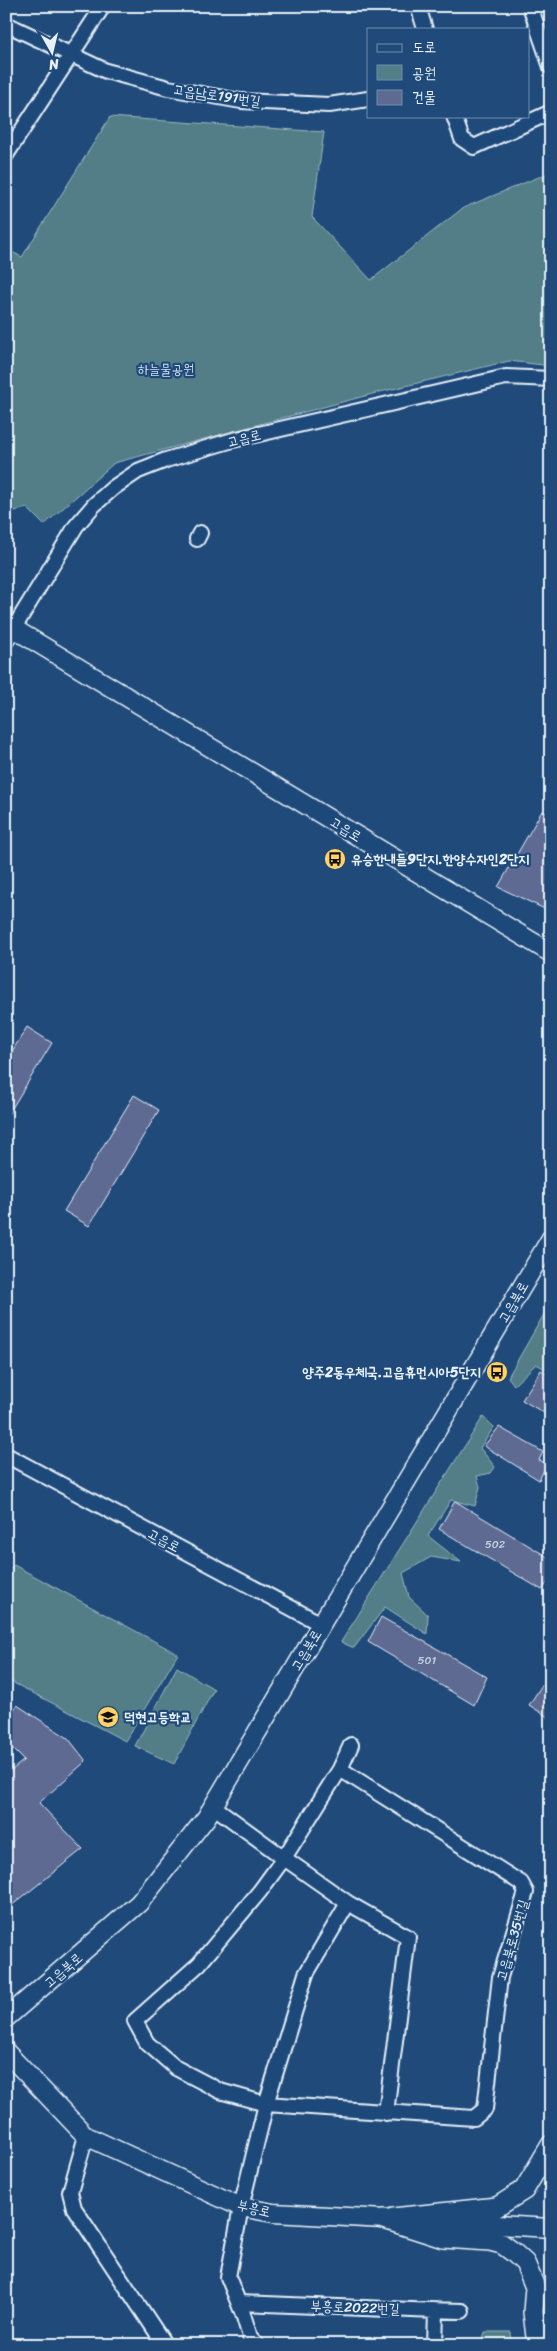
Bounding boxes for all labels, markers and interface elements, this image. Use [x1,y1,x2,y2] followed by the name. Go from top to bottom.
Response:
[28,28,78,78] north arrow
[367,28,530,118] legend
[412,34,436,60] text: 도로
[47,51,61,77] text: N
[412,60,436,86] text: 공원
[172,77,263,114] street label: 고읍남로191번길
[412,84,436,110] text: 건물
[138,357,194,382] park label: 하늘물공원
[225,422,264,455] street label: 고읍로
[325,810,367,849] street label: 고읍로
[323,847,347,871] bus stop icon: 유승한내들9단지.한양수자인2단지
[351,847,530,872] place label: 유승한내들9단지.한양수자인2단지
[491,1276,536,1328] street label: 고읍북로
[302,1360,481,1385] place label: 양주2동우체국.고읍휴먼시아5단지
[485,1360,509,1384] bus stop icon: 양주2동우체국.고읍휴먼시아5단지
[143,1521,185,1559] street label: 고읍로
[485,1535,506,1554] house number: 502
[284,1625,329,1676] street label: 고읍북로
[418,1651,436,1670] house number: 501
[96,1705,120,1729] school or university icon: 덕현고등학교
[124,1705,192,1730] place label: 덕현고등학교
[489,1896,536,1984] street label: 고읍북로35번길
[38,1946,89,1995] street label: 고읍북로
[235,2193,273,2224] street label: 부흥로
[310,2293,401,2322] street label: 부흥로2022번길

